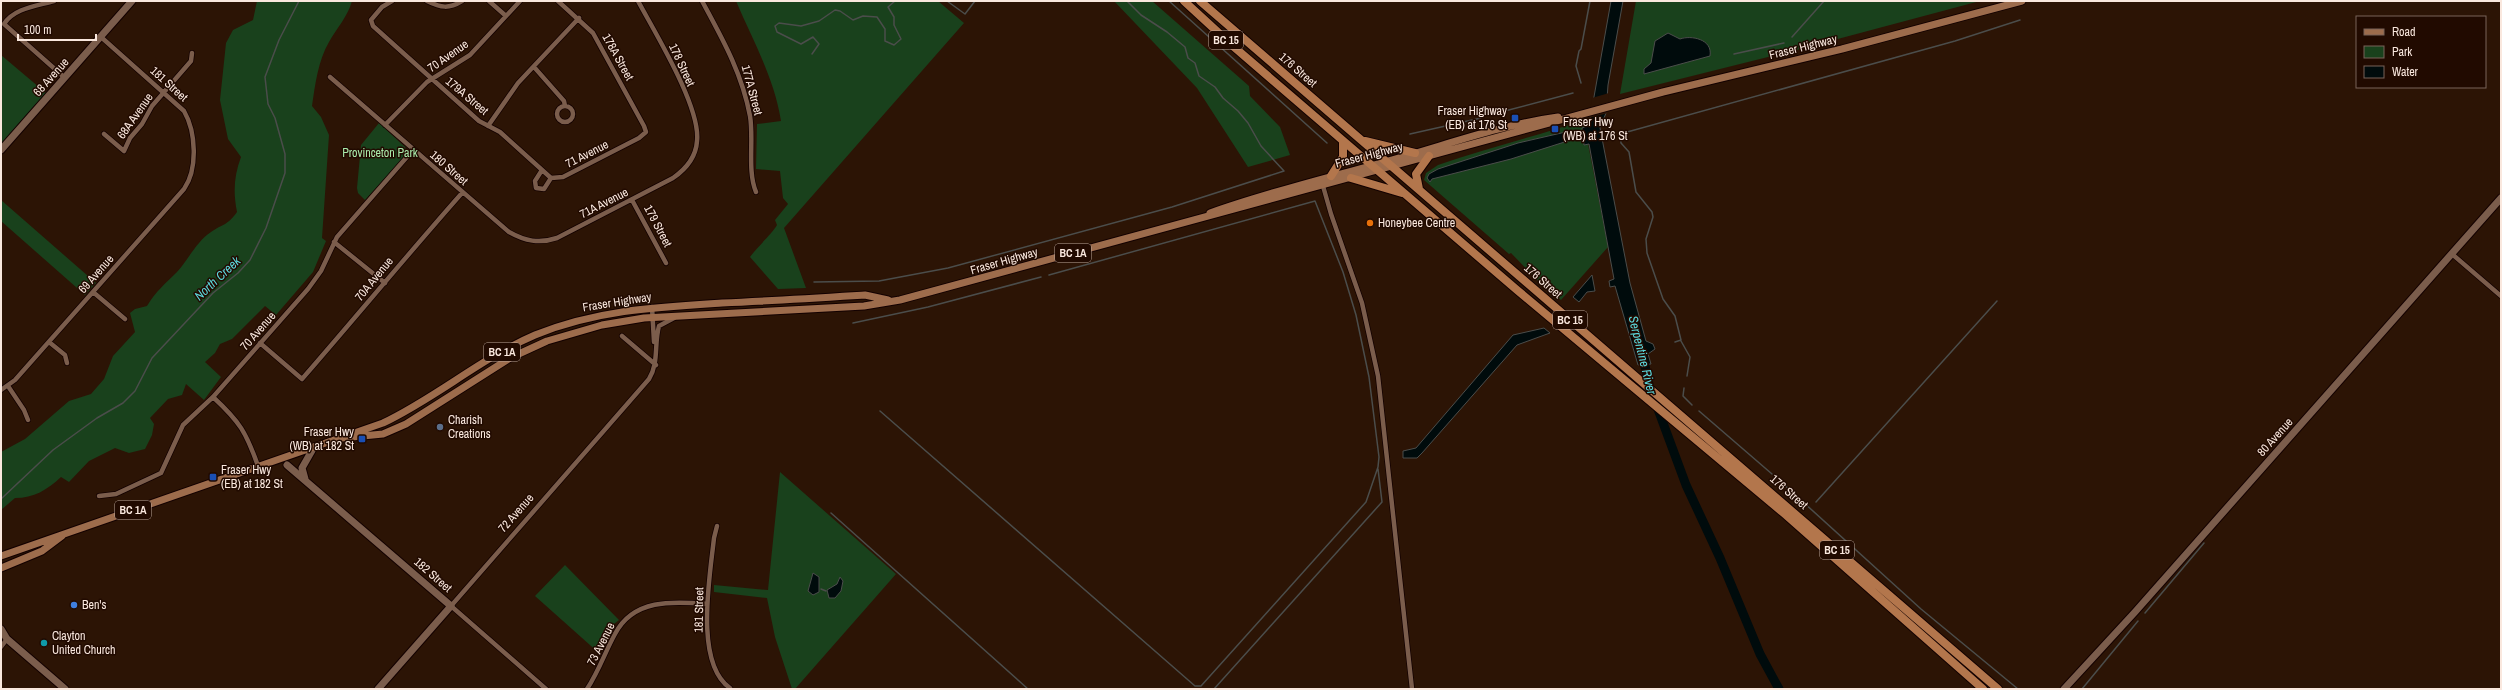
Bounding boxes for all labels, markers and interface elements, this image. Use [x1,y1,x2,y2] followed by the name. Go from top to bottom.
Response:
[18,16,96,42] scale bar
[2356,16,2486,88] legend
[24,22,51,38] text: 100 m
[2392,24,2416,40] text: Road
[599,31,638,84] street label: 178A Street
[1209,31,1243,49] road number: BC 15
[1767,31,1839,63] street label: Fraser Highway
[424,36,472,76] street label: 70 Avenue
[665,41,699,89] street label: 178 Street
[2392,44,2412,60] text: Park
[1276,49,1321,91] street label: 176 Street
[30,54,72,100] street label: 68 Avenue
[147,63,191,105] street label: 181 Street
[738,63,766,117] street label: 177A Street
[2392,64,2419,80] text: Water
[442,73,492,119] street label: 179A Street
[113,90,157,142] street label: 68A Avenue
[1438,103,1507,133] place label: Fraser Highway (EB) at 176 St
[1510,113,1520,123] marker: Fraser Highway (EB) at 176 St
[1563,114,1628,144] place label: Fraser Hwy (WB) at 176 St
[1550,124,1560,134] marker: Fraser Hwy (WB) at 176 St
[563,136,611,172] street label: 71 Avenue
[1333,138,1405,172] street label: Fraser Highway
[342,145,418,161] park label: Provinceton Park
[427,147,472,189] street label: 180 Street
[577,184,631,222] street label: 71A Avenue
[640,202,676,250] street label: 179 Street
[1378,215,1455,231] place label: Honeybee Centre
[1365,218,1375,228] marker: Honeybee Centre
[968,244,1040,278] street label: Fraser Highway
[1055,244,1091,262] road number: BC 1A
[75,251,117,297] street label: 69 Avenue
[191,252,245,304] water label: North Creek
[351,254,397,304] street label: 70A Avenue
[1521,260,1566,302] street label: 176 Street
[581,289,653,315] street label: Fraser Highway
[237,308,279,354] street label: 70 Avenue
[1553,311,1587,329] road number: BC 15
[1625,314,1661,397] water label: Serpentine River
[484,343,520,361] road number: BC 1A
[448,412,491,442] place label: Charish Creations
[2254,414,2296,460] street label: 80 Avenue
[435,422,445,432] marker: Charish Creations
[289,424,354,454] place label: Fraser Hwy (WB) at 182 St
[357,434,367,444] marker: Fraser Hwy (WB) at 182 St
[221,462,283,492] place label: Fraser Hwy (EB) at 182 St
[1767,471,1812,513] street label: 176 Street
[208,472,218,482] marker: Fraser Hwy (EB) at 182 St
[495,490,537,536] street label: 72 Avenue
[115,501,151,519] road number: BC 1A
[1820,541,1854,559] road number: BC 15
[411,554,456,596] street label: 182 Street
[691,587,707,633] street label: 181 Street
[82,597,106,613] place label: Ben's
[69,600,79,610] marker: Ben's
[583,620,619,668] street label: 73 Avenue
[52,628,115,658] place label: Clayton United Church
[39,638,49,648] marker: Clayton United Church

